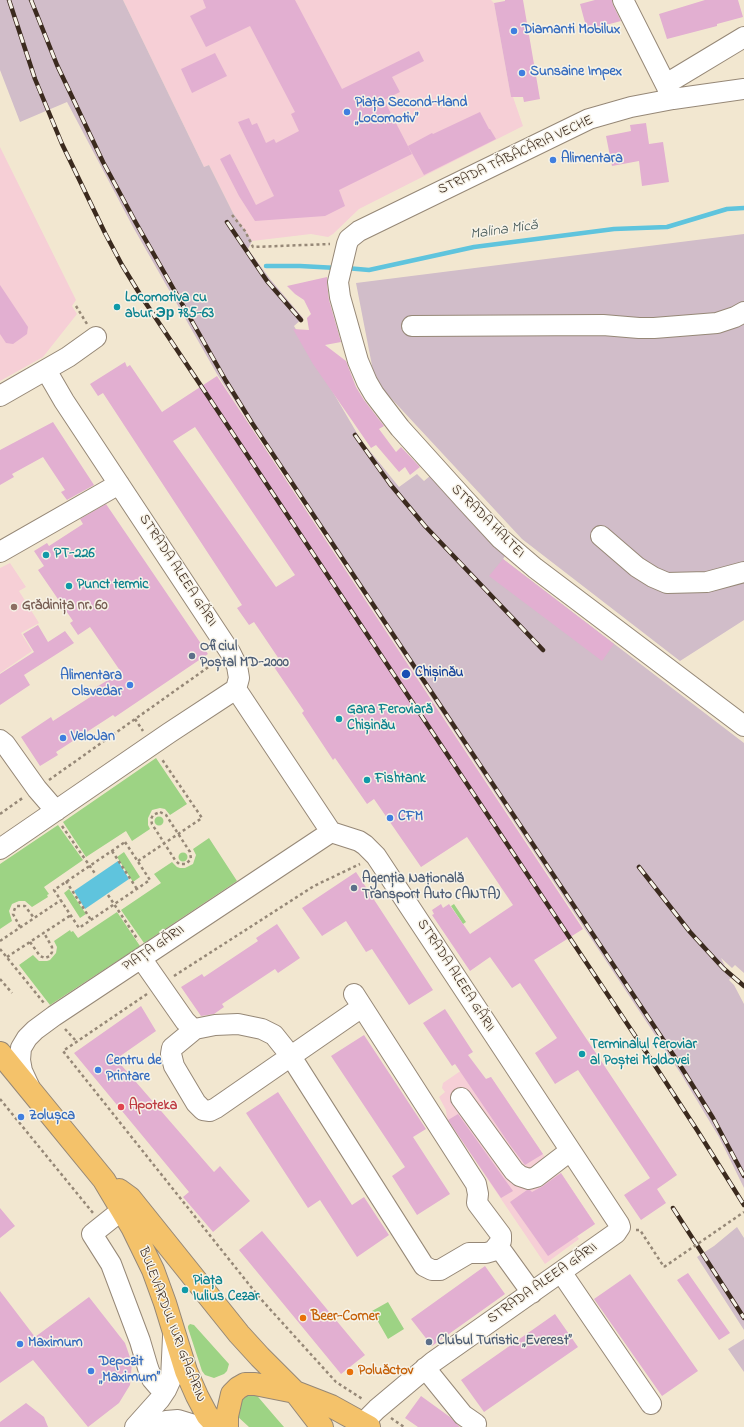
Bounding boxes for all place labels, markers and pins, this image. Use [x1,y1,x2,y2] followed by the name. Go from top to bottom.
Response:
[522,23,620,39] place label: Diamanti Mobilux
[509,26,519,36] marker: Diamanti Mobilux
[530,65,622,81] place label: Sunsaine Impex
[517,68,527,78] marker: Sunsaine Impex
[355,96,467,128] place label: Piața Second-Hand „Locomotiv”
[342,107,352,117] marker: Piața Second-Hand „Locomotiv”
[561,152,623,168] place label: Alimentara
[548,155,558,165] marker: Alimentara
[125,291,214,324] place label: Locomotiva cu abur Эр 785-63
[112,302,122,312] marker: Locomotiva cu abur Эр 785-63
[54,547,95,563] place label: PT-226
[41,550,51,560] marker: PT-226
[77,578,148,594] place label: Punct termic
[64,581,74,591] marker: Punct termic
[22,599,108,615] place label: Grădinița nr. 60
[9,602,19,612] marker: Grădinița nr. 60
[200,640,289,672] place label: Oficiul Poștal MD-2000
[187,651,197,661] marker: Oficiul Poștal MD-2000
[415,666,463,682] place label: Chișinău
[400,668,412,680] marker: Chișinău
[60,669,122,702] place label: Alimentara Olsvedar
[125,680,135,690] marker: Alimentara Olsvedar
[347,703,433,736] place label: Gara Feroviară Chișinău
[334,714,344,724] marker: Gara Feroviară Chișinău
[71,730,115,746] place label: VeloJan
[58,733,68,743] marker: VeloJan
[375,772,426,788] place label: Fishtank
[362,775,372,785] marker: Fishtank
[398,810,423,826] place label: CFM
[385,813,395,823] marker: CFM
[362,872,500,904] place label: Agenția Națională Transport Auto (ANTA)
[349,883,359,893] marker: Agenția Națională Transport Auto (ANTA)
[590,1038,697,1070] place label: Terminalul feroviar al Poștei Moldovei
[577,1049,587,1059] marker: Terminalul feroviar al Poștei Moldovei
[106,1054,162,1086] place label: Centru de Printare
[93,1065,103,1075] marker: Centru de Printare
[129,1099,177,1115] place label: Apoteka
[116,1102,126,1112] marker: Apoteka
[29,1109,75,1125] place label: Zolușca
[16,1112,26,1122] marker: Zolușca
[193,1274,259,1306] place label: Piața Iulius Cezar
[180,1285,190,1295] marker: Piața Iulius Cezar
[311,1310,379,1326] place label: Beer-Corner
[298,1313,308,1323] marker: Beer-Corner
[437,1334,572,1350] place label: Clubul Turistic „Everest”
[28,1336,83,1352] place label: Maximum
[424,1337,434,1347] marker: Clubul Turistic „Everest”
[15,1339,25,1349] marker: Maximum
[99,1355,160,1388] place label: Depozit „Maximum”
[358,1364,413,1380] place label: Poluăctov
[86,1366,96,1376] marker: Depozit „Maximum”
[345,1367,355,1377] marker: Poluăctov

